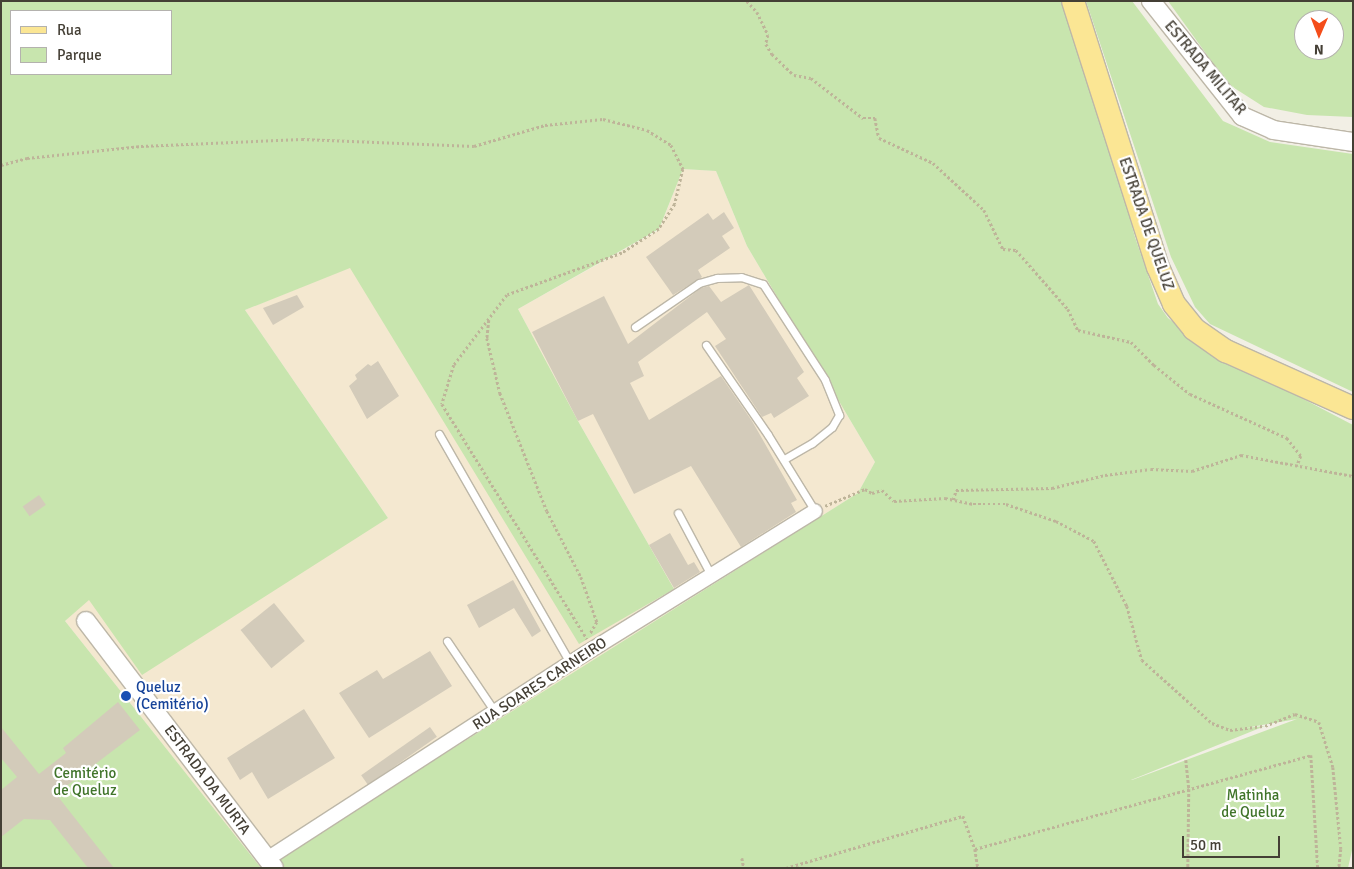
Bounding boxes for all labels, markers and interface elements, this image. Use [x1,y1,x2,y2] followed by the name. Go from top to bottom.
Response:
[10,10,172,75] legend
[1294,10,1344,60] north arrow
[1160,17,1250,119] street label: ESTRADA MILITAR
[57,21,82,39] text: Rua
[1314,41,1324,58] text: N
[57,46,102,64] text: Parque
[1115,155,1177,293] street label: ESTRADA DE QUELUZ
[470,634,610,734] street label: RUA SOARES CARNEIRO
[136,678,209,713] place label: Queluz (Cemitério)
[120,690,132,702] marker: Queluz (Cemitério)
[160,722,254,838] street label: ESTRADA DA MURTA
[53,764,117,799] park label: Cemitério de Queluz
[1221,786,1285,821] park label: Matinha de Queluz
[1184,826,1282,858] scale bar
[1190,836,1221,854] text: 50 m

